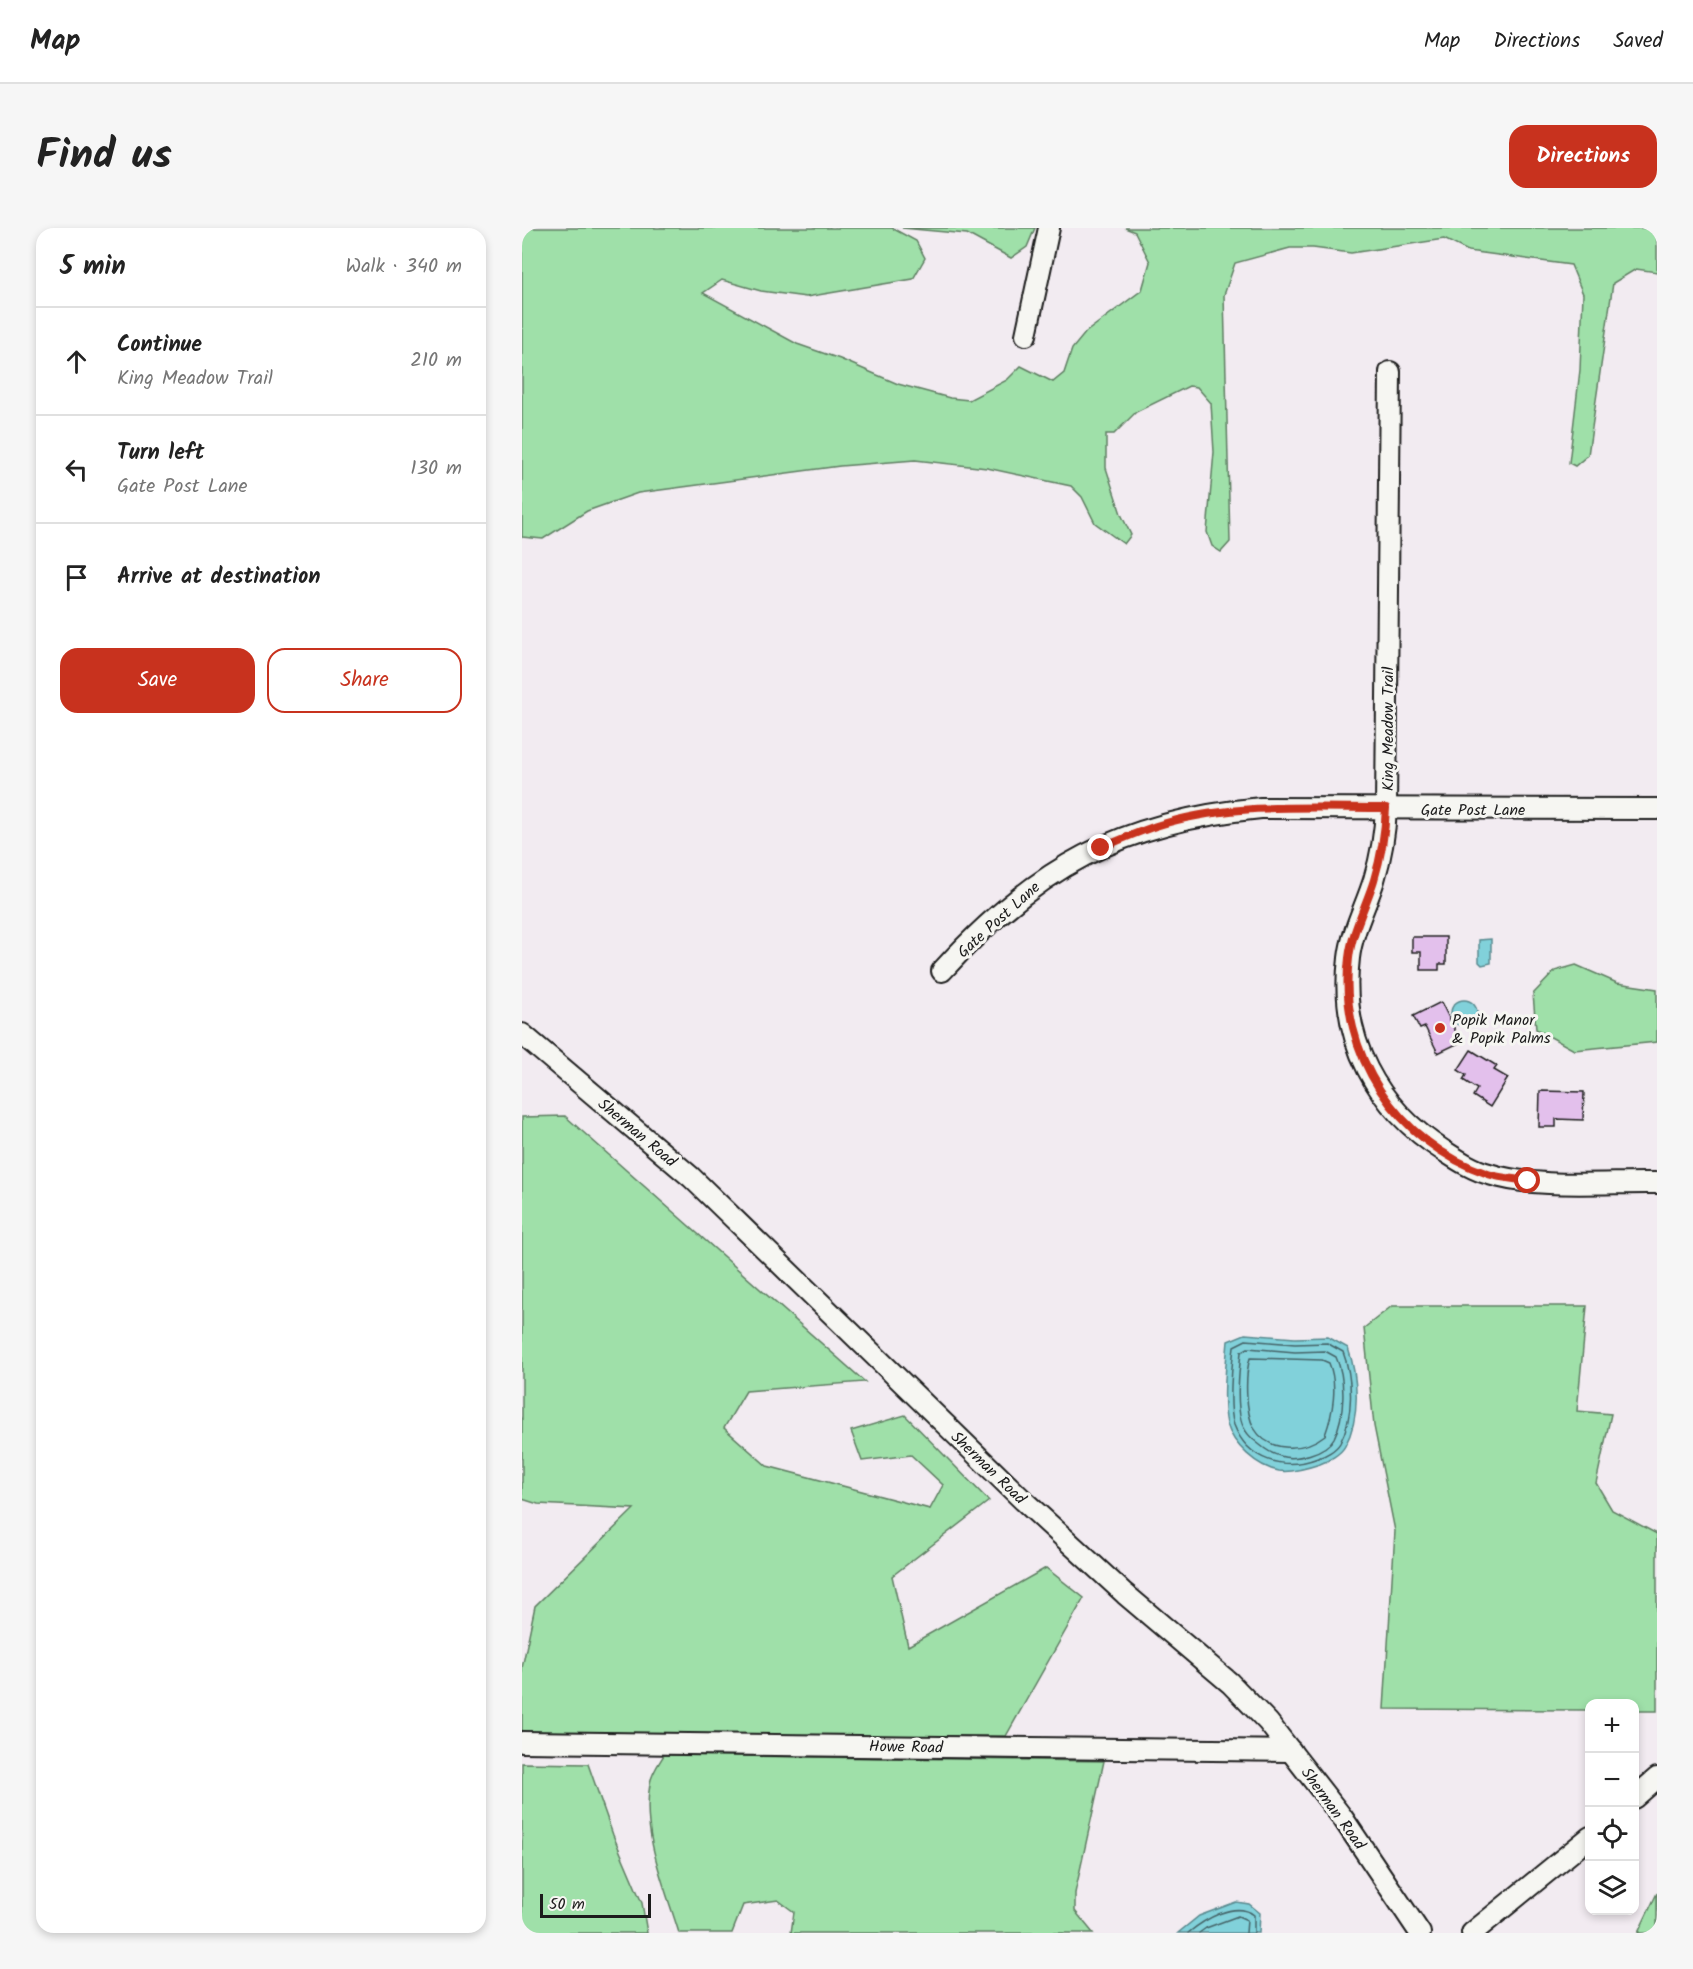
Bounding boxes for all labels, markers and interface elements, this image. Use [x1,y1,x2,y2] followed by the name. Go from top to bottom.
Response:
[30,19,81,64] text: Map
[1424,25,1460,58] text: Map
[1493,25,1580,58] text: Directions
[1613,25,1663,58] text: Saved
[36,123,172,190] text: Find us
[1509,125,1657,188] button: Directions
[60,246,126,288] text: 5 min
[346,251,462,283] text: Walk · 340 m
[117,328,202,363] text: Continue
[60,345,93,378] icon: ahead
[410,345,462,377] text: 210 m
[117,363,273,395] text: King Meadow Trail
[117,436,204,471] text: Turn left
[60,453,93,486] icon: left
[410,453,462,485] text: 130 m
[117,471,248,503] text: Gate Post Lane
[117,560,320,595] text: Arrive at destination
[60,561,93,594] icon: arrive
[60,648,255,713] button: Save
[267,648,462,713] button: Share
[1376,667,1401,791] street label: King Meadow Trail
[1421,798,1525,823] street label: Gate Post Lane
[1087,834,1113,860] route end
[952,876,1046,964] street label: Gate Post Lane
[1452,1008,1551,1051] place label: Popik Manor & Popik Palms
[1433,1021,1447,1035] marker: Popik Manor & Popik Palms
[592,1092,683,1174] street label: Sherman Road
[1514,1167,1540,1193] route start
[944,1425,1032,1511] street label: Sherman Road
[1585,1699,1639,1915] map controls
[1585,1699,1639,1753] button: +
[869,1734,944,1761] street label: Howe Road
[1585,1753,1639,1807] button: −
[1294,1762,1372,1856] street label: Sherman Road
[1585,1807,1639,1861] button: locate
[1585,1861,1639,1915] button: layers
[540,1891,651,1918] scale bar
[549,1892,585,1917] text: 50 m

